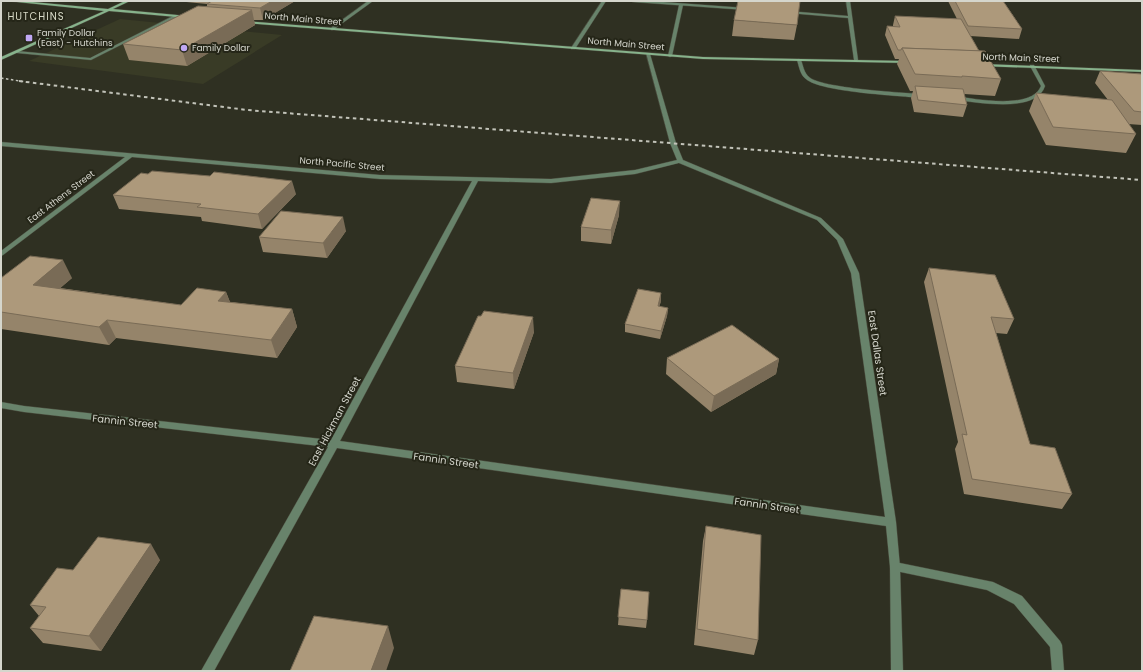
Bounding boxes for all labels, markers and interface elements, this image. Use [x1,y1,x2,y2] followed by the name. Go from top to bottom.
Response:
[7,9,65,24] district label: HUTCHINS
[264,10,342,28] street label: North Main Street
[37,27,113,49] place label: Family Dollar (East) - Hutchins
[24,33,34,43] marker: Family Dollar (East) - Hutchins
[587,35,665,53] street label: North Main Street
[192,42,250,54] place label: Family Dollar
[179,43,189,53] marker: Family Dollar
[982,51,1060,65] street label: North Main Street
[299,154,385,174] street label: North Pacific Street
[25,168,97,226] street label: East Athens Street
[864,309,891,397] street label: East Dallas Street
[304,374,365,469] street label: East Hickman Street
[92,411,159,432] street label: Fannin Street
[412,449,480,473] street label: Fannin Street
[733,494,801,518] street label: Fannin Street

